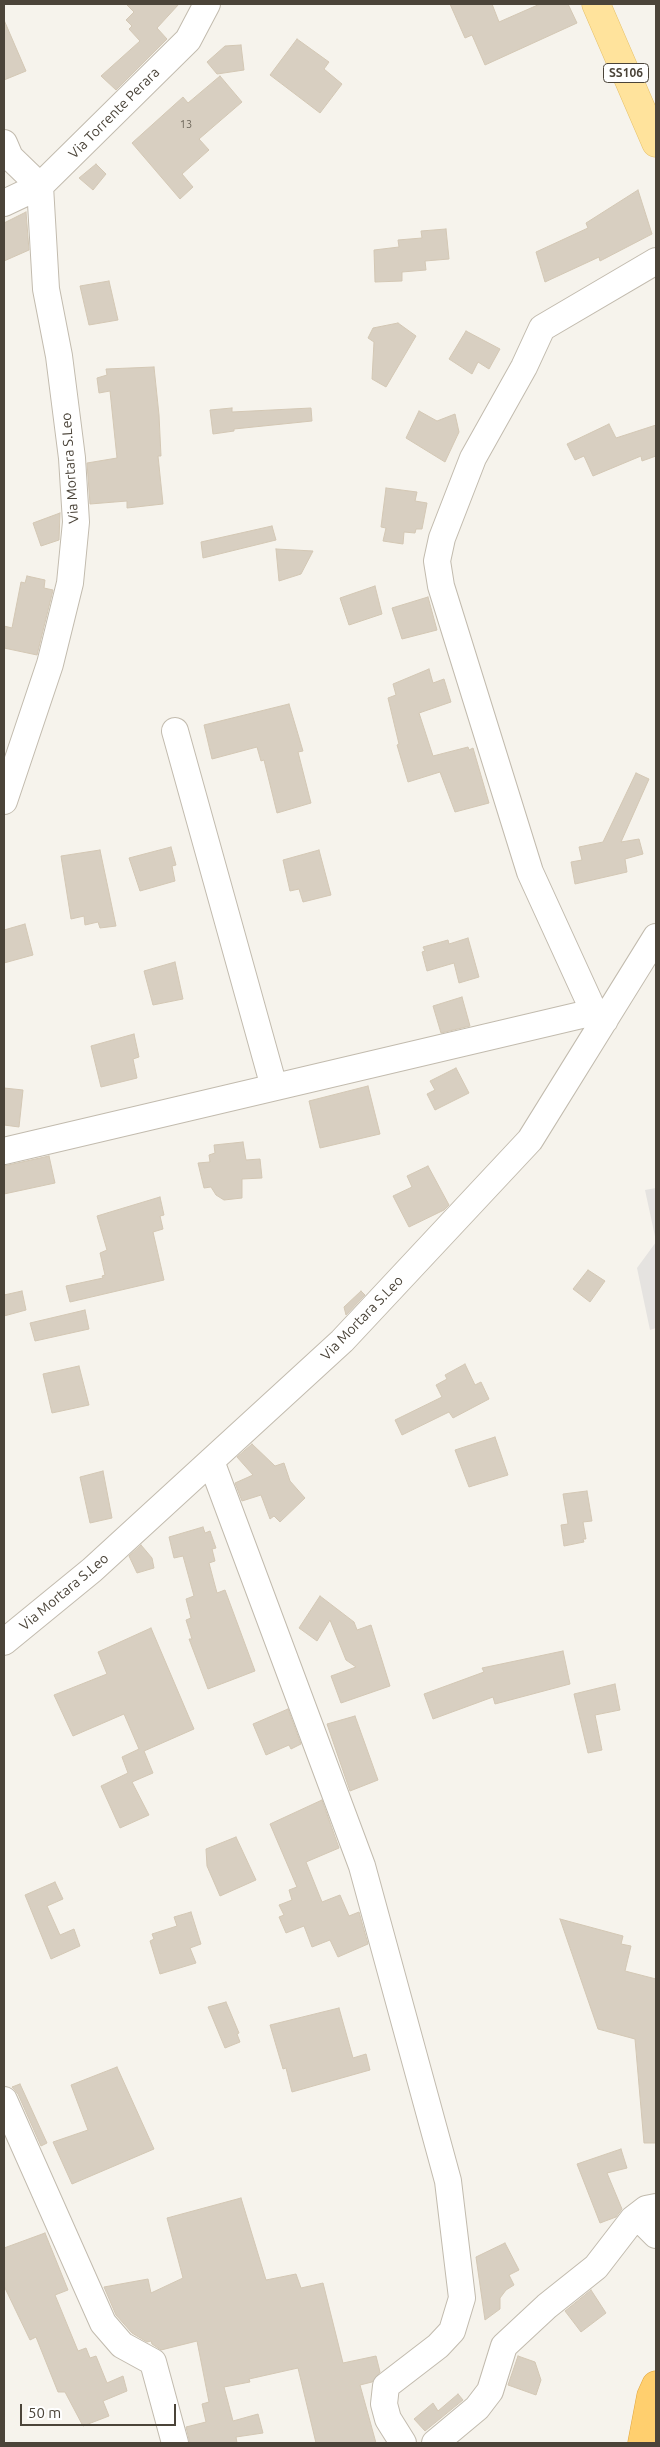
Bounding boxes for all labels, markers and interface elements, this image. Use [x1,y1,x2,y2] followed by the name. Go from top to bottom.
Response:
[65,64,163,162] street label: Via Torrente Perara
[604,64,648,82] road number: SS106
[180,117,192,131] house number: 13
[58,412,82,524] street label: Via Mortara S.Leo
[317,1272,407,1364] street label: Via Mortara S.Leo
[16,1550,112,1634] street label: Via Mortara S.Leo
[22,2394,179,2426] scale bar
[28,2404,61,2421] text: 50 m

